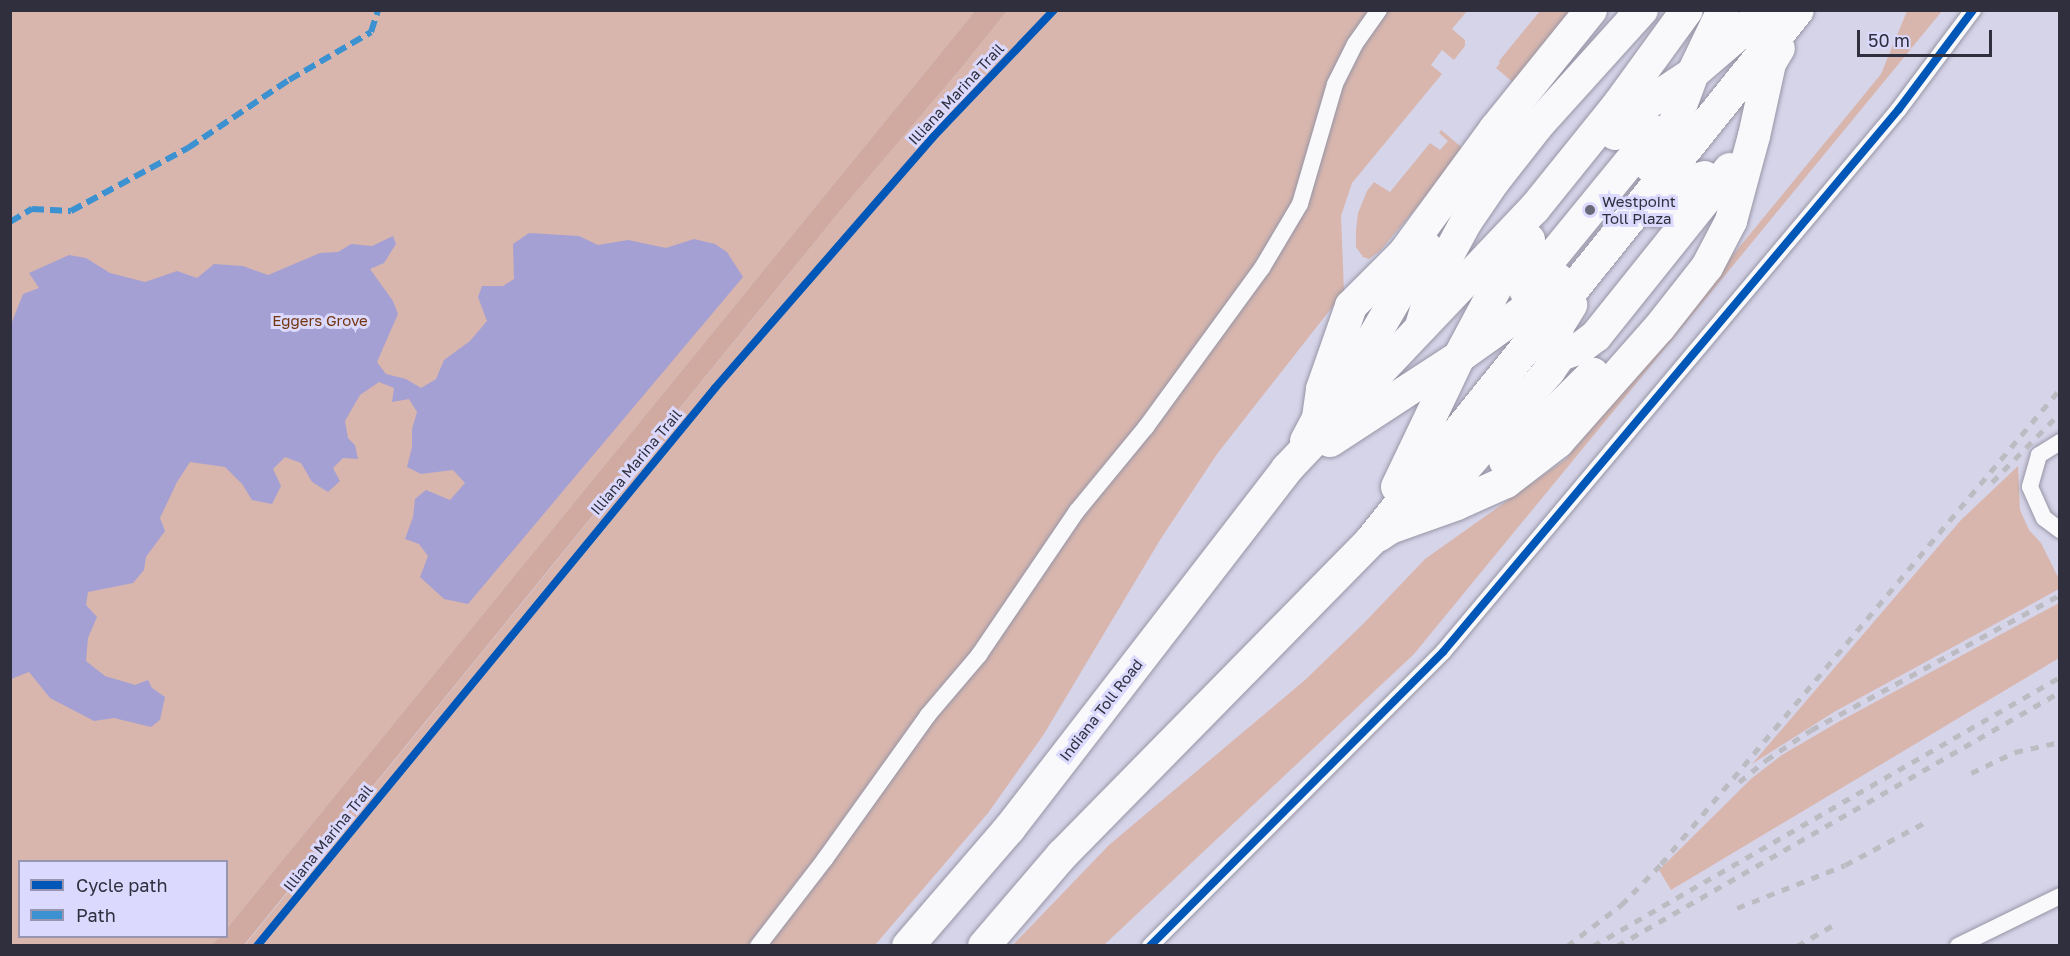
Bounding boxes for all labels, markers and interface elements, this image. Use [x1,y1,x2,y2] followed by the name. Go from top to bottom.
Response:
[1860,18,1995,56] scale bar
[1868,29,1910,51] text: 50 m
[904,40,1008,148] street label: Illiana Marina Trail
[1602,192,1676,227] place label: Westpoint Toll Plaza
[1583,203,1597,217] marker: Westpoint Toll Plaza
[272,312,368,330] park label: Eggers Grove
[587,406,685,518] street label: Illiana Marina Trail
[1056,656,1146,764] street label: Indiana Toll Road
[280,781,376,895] street label: Illiana Marina Trail
[18,860,228,938] legend
[76,874,168,896] text: Cycle path
[76,904,116,926] text: Path

